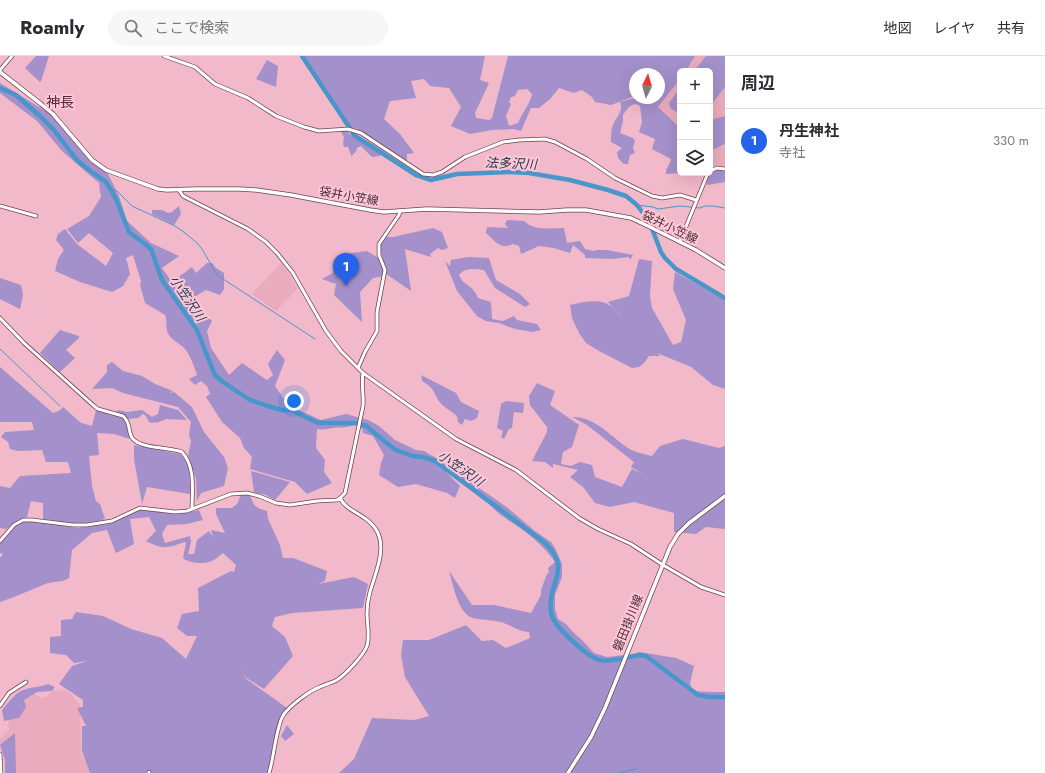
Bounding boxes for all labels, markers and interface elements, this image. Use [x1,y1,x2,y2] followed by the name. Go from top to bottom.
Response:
[108,10,388,46] search box
[20,14,84,41] text: Roamly
[122,17,144,39] icon: search
[154,17,229,39] text: ここで検索
[883,18,911,38] text: 地図
[933,18,975,38] text: レイヤ
[997,18,1025,38] text: 共有
[629,68,665,104] north arrow
[677,68,713,176] map controls
[677,68,713,104] button: +
[741,71,775,95] text: 周辺
[46,92,74,112] district label: 神長
[677,104,713,140] button: −
[779,120,839,142] text: 丹生神社
[751,131,757,150] text: 1
[993,131,1029,150] text: 330 m
[677,140,713,176] button: layers
[779,143,805,162] text: 寺社
[485,153,539,174] water label: 法多沢川
[317,182,380,210] street label: 袋井小笠線
[638,205,701,248] street label: 袋井小笠線
[333,253,359,286] pin: 1
[165,271,211,327] water label: 小笠沢川
[284,391,304,411] your location
[434,446,489,492] water label: 小笠沢川
[608,592,648,654] street label: 磐田掛川線

